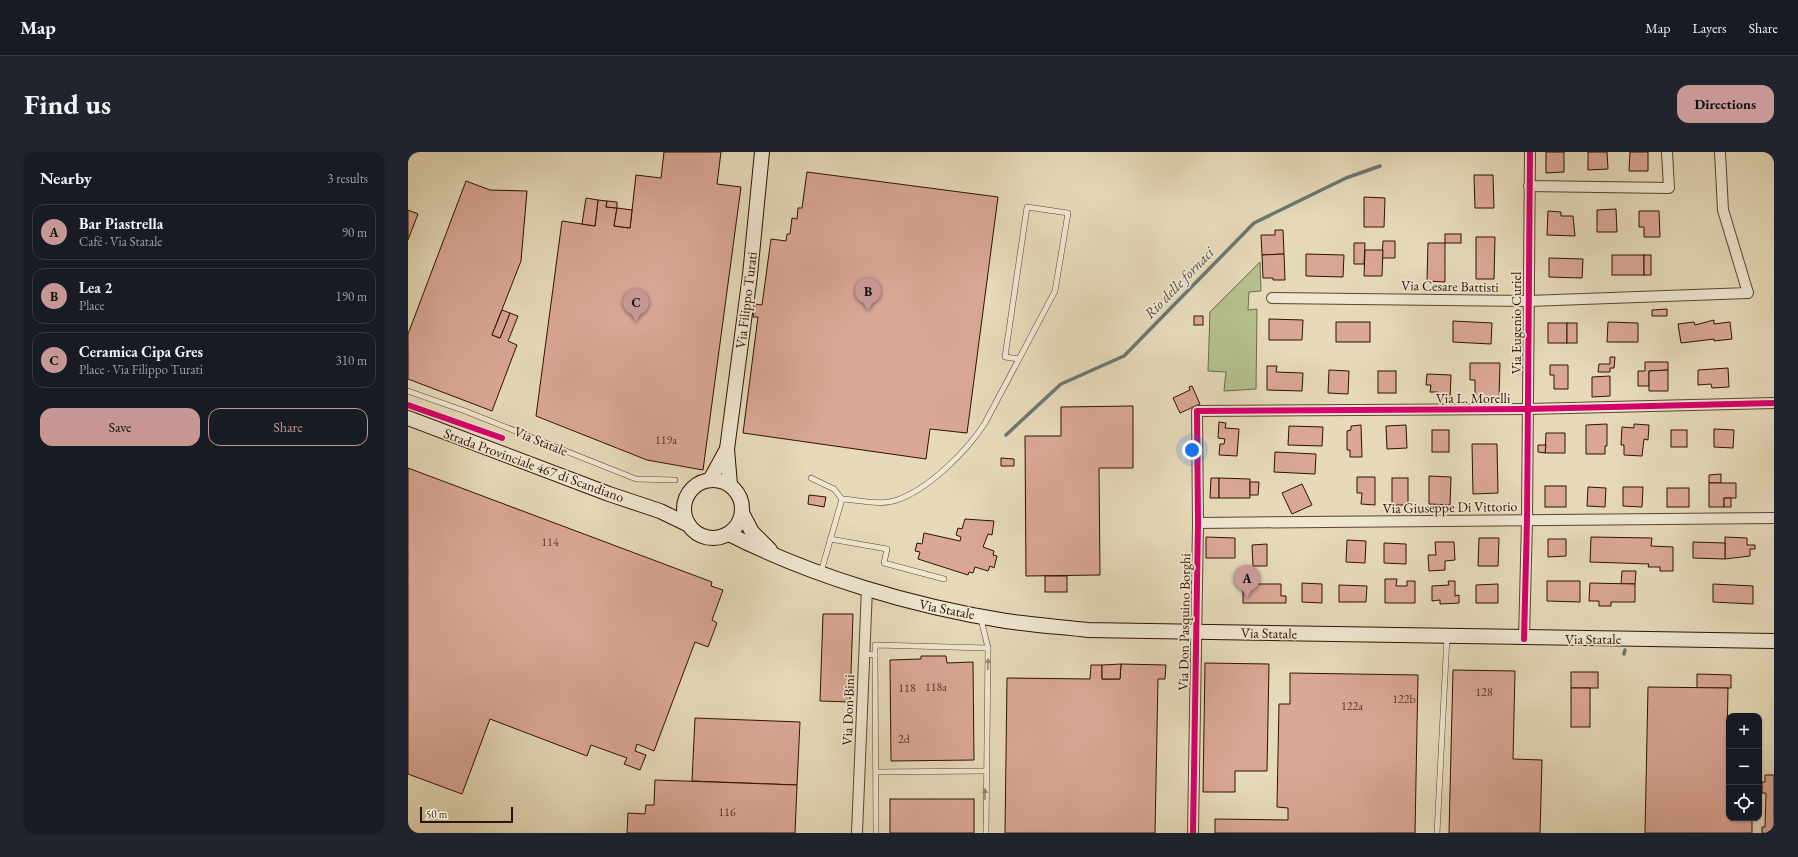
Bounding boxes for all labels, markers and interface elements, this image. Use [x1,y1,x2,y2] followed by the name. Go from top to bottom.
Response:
[20,15,56,40] text: Map
[1645,19,1670,37] text: Map
[1692,19,1727,37] text: Layers
[1749,19,1778,37] text: Share
[1677,85,1774,123] button: Directions
[24,86,111,122] text: Find us
[40,167,92,189] text: Nearby
[327,170,368,187] text: 3 results
[79,214,163,233] text: Bar Piastrella
[49,224,59,241] text: A
[342,224,367,241] text: 90 m
[79,233,162,250] text: Café · Via Statale
[1140,242,1218,323] water label: Rio delle fornaci
[731,250,761,349] street label: Via Filippo Turati
[1507,271,1525,374] street label: Via Eugenio Curiel
[1401,276,1500,296] street label: Via Cesare Battisti
[79,278,112,297] text: Lea 2
[855,278,881,311] pin: B
[50,288,58,305] text: B
[336,288,367,305] text: 190 m
[623,289,649,322] pin: C
[79,297,105,314] text: Place
[79,342,203,361] text: Ceramica Cipa Gres
[49,352,59,369] text: C
[336,352,367,369] text: 310 m
[79,361,203,378] text: Place · Via Filippo Turati
[1436,389,1511,407] street label: Via L. Morelli
[40,408,200,446] button: Save
[208,408,368,446] button: Share
[512,422,571,460] street label: Via Statale
[441,424,627,506] street label: Strada Provinciale 467 di Scandiano
[655,432,677,448] house number: 119a
[1182,440,1202,460] your location
[1382,497,1518,517] street label: Via Giuseppe Di Vittorio
[541,534,559,550] house number: 114
[1174,553,1194,691] street label: Via Don Pasquino Borghi
[1234,565,1260,598] pin: A
[918,595,977,623] street label: Via Statale
[1241,624,1298,642] street label: Via Statale
[1565,630,1622,648] street label: Via Statale
[984,658,991,670] one-way arrow
[838,674,858,746] street label: Via Don Bini
[925,679,947,695] house number: 118a
[898,680,916,696] house number: 118
[1475,684,1493,700] house number: 128
[1392,691,1416,707] house number: 122b
[1341,698,1363,714] house number: 122a
[1726,713,1762,821] map controls
[1726,713,1762,749] button: +
[898,731,911,747] house number: 2d
[1726,749,1762,785] button: −
[1726,785,1762,821] button: locate
[982,787,988,800] one-way arrow
[718,804,736,820] house number: 116
[420,805,513,824] scale bar
[426,807,447,821] text: 50 m

